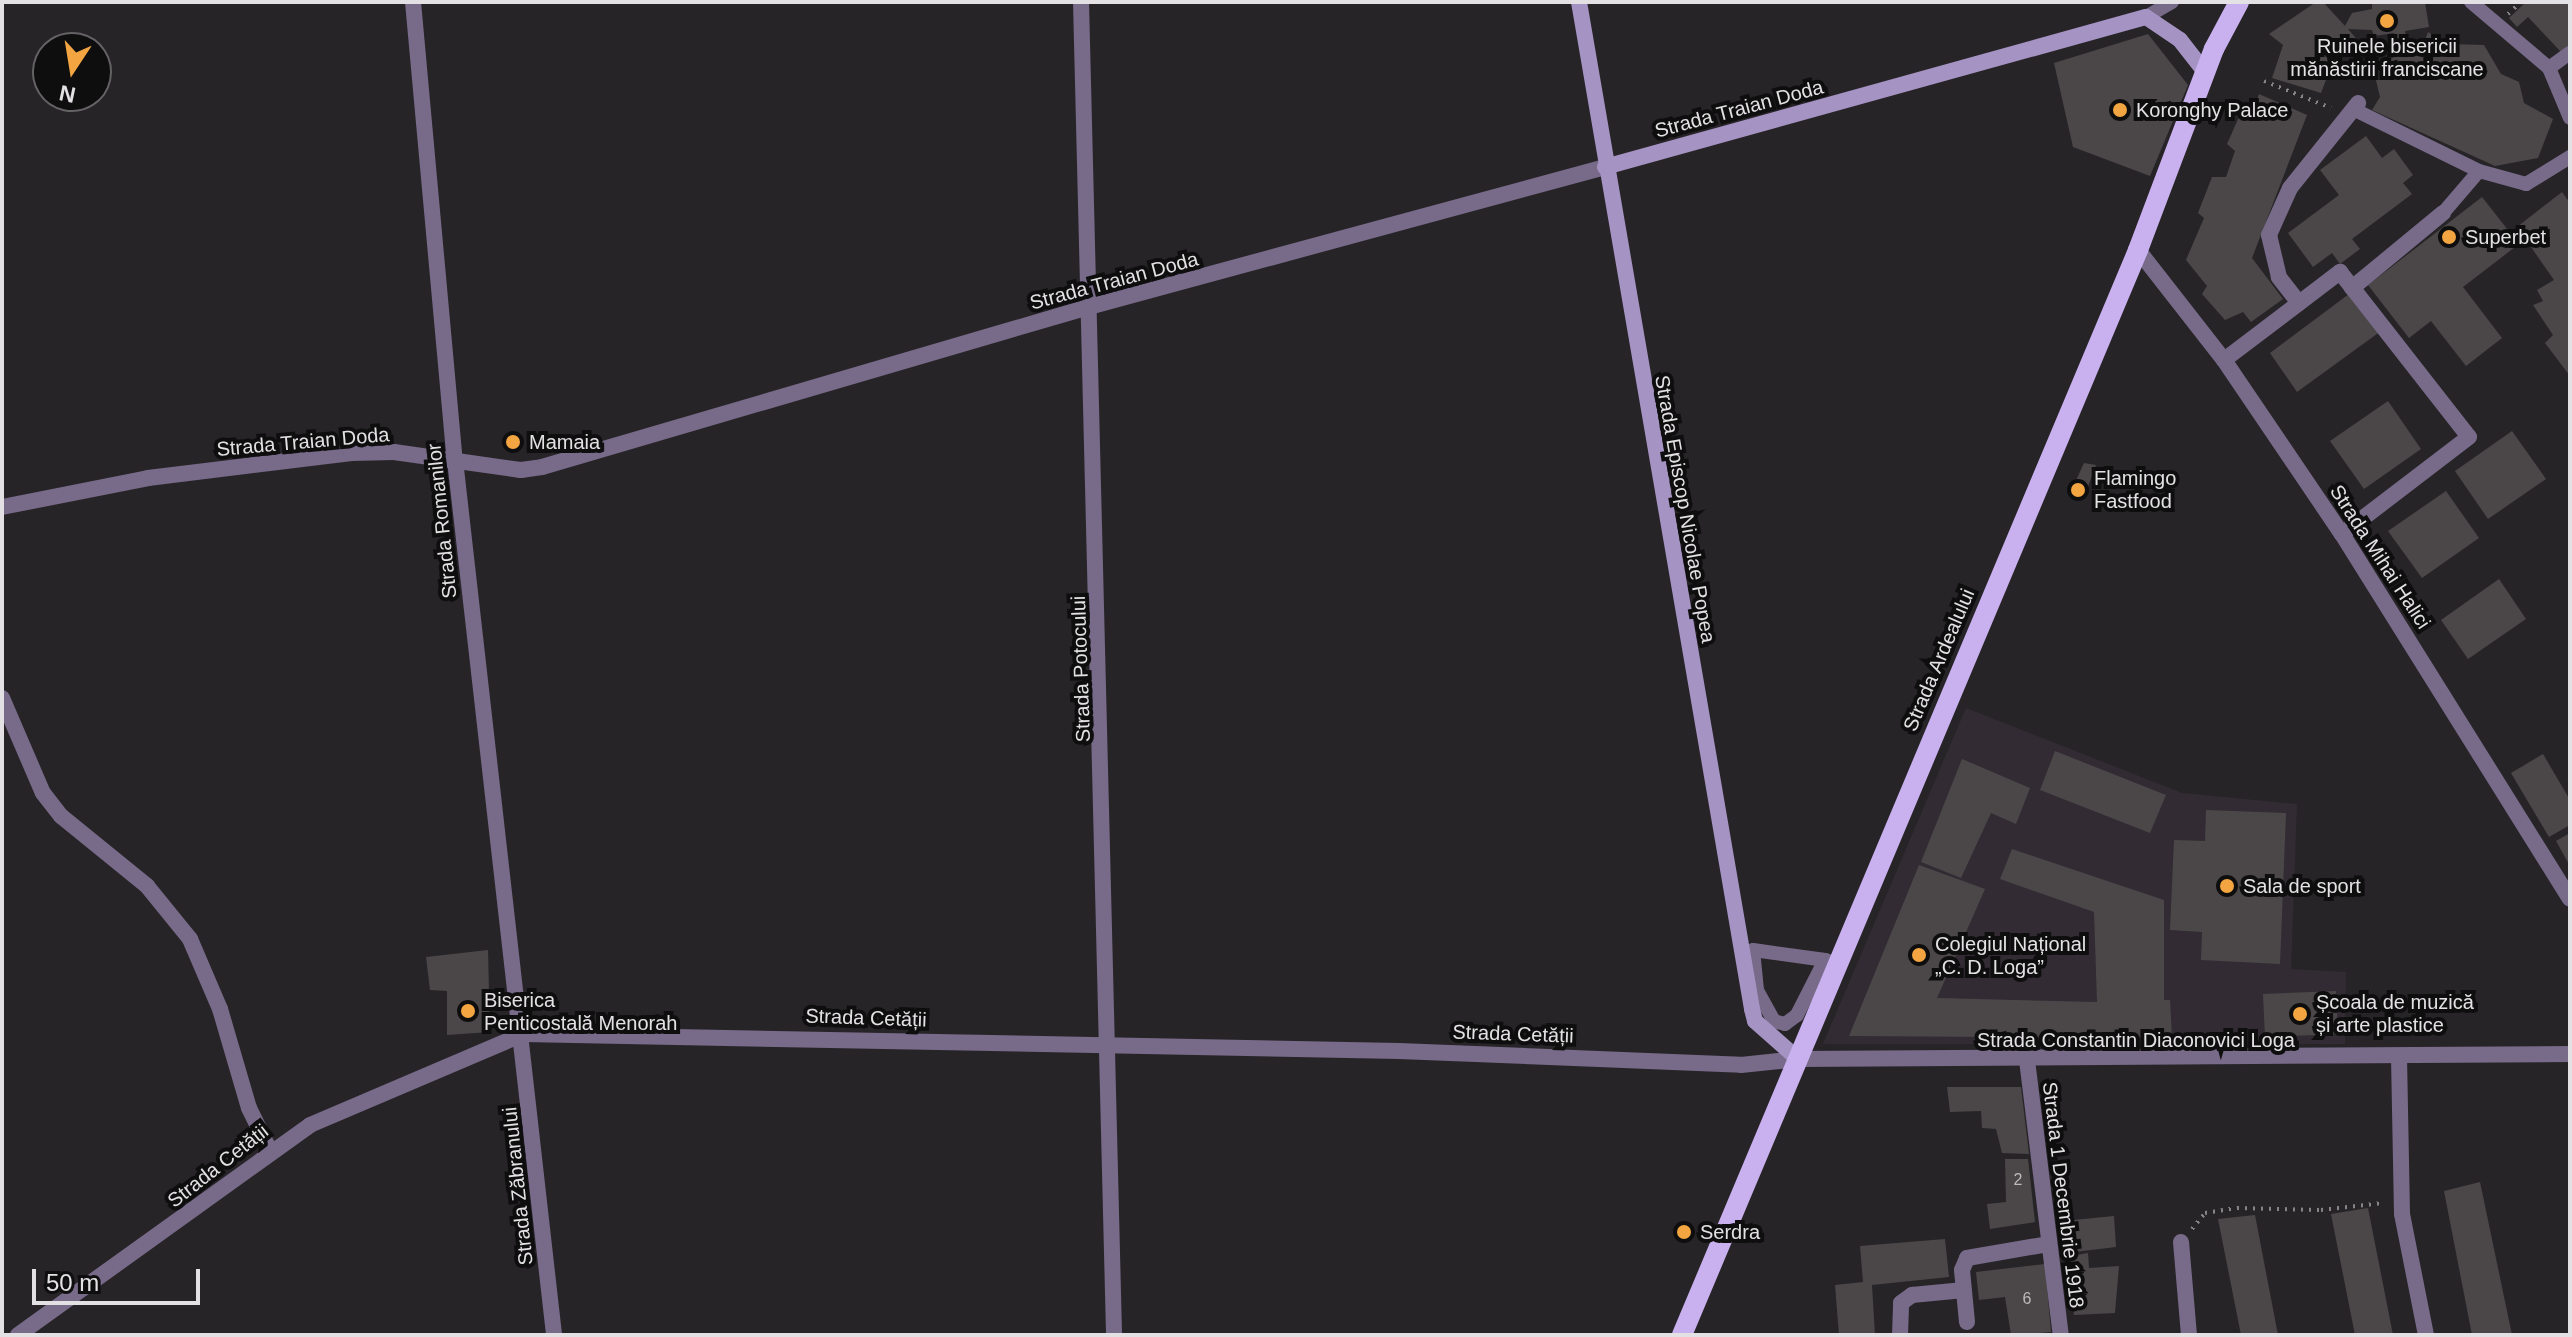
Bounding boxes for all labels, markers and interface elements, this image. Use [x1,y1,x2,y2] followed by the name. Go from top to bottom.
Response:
[2378,12,2396,30] marker: Ruinele bisericii mănăstirii franciscane
[32,32,112,112] north arrow
[2290,34,2484,81] place label: Ruinele bisericii mănăstirii franciscane
[1652,75,1826,143] street label: Strada Traian Doda
[57,80,78,108] text: N
[2136,98,2288,122] place label: Koronghy Palace
[2111,101,2129,119] marker: Koronghy Palace
[2465,225,2546,249] place label: Superbet
[2440,228,2458,246] marker: Superbet
[1027,247,1201,315] street label: Strada Traian Doda
[1650,373,1720,645] street label: Strada Episcop Nicolae Popea
[215,422,391,462] street label: Strada Traian Doda
[529,430,600,454] place label: Mamaia
[504,433,522,451] marker: Mamaia
[422,442,462,600] street label: Strada Romanilor
[2094,466,2176,513] place label: Flamingo Fastfood
[2069,481,2087,499] marker: Flamingo Fastfood
[2325,481,2435,633] street label: Strada Mihai Halici
[1898,585,1980,735] street label: Strada Ardealului
[1066,595,1096,743] street label: Strada Potocului
[2243,874,2361,898] place label: Sala de sport
[2218,877,2236,895] marker: Sala de sport
[1935,932,2086,979] place label: Colegiul Național „C. D. Loga”
[1910,946,1928,964] marker: Colegiul Național „C. D. Loga”
[484,988,677,1035] place label: Biserica Penticostală Menorah
[2316,990,2474,1037] place label: Școala de muzică și arte plastice
[459,1002,477,1020] marker: Biserica Penticostală Menorah
[805,1004,927,1032] street label: Strada Cetății
[2291,1005,2309,1023] marker: Școala de muzică și arte plastice
[1452,1020,1574,1048] street label: Strada Cetății
[1977,1028,2295,1052] street label: Strada Constantin Diaconovici Loga
[2037,1080,2089,1310] street label: Strada 1 Decembrie 1918
[498,1106,538,1266] street label: Strada Zăbranului
[163,1119,273,1213] street label: Strada Cetății
[2014,1170,2022,1190] house number: 2
[1700,1220,1760,1244] place label: Serdra
[1675,1223,1693,1241] marker: Serdra
[36,1253,204,1303] scale bar
[46,1269,99,1296] text: 50 m
[2023,1289,2031,1309] house number: 6

